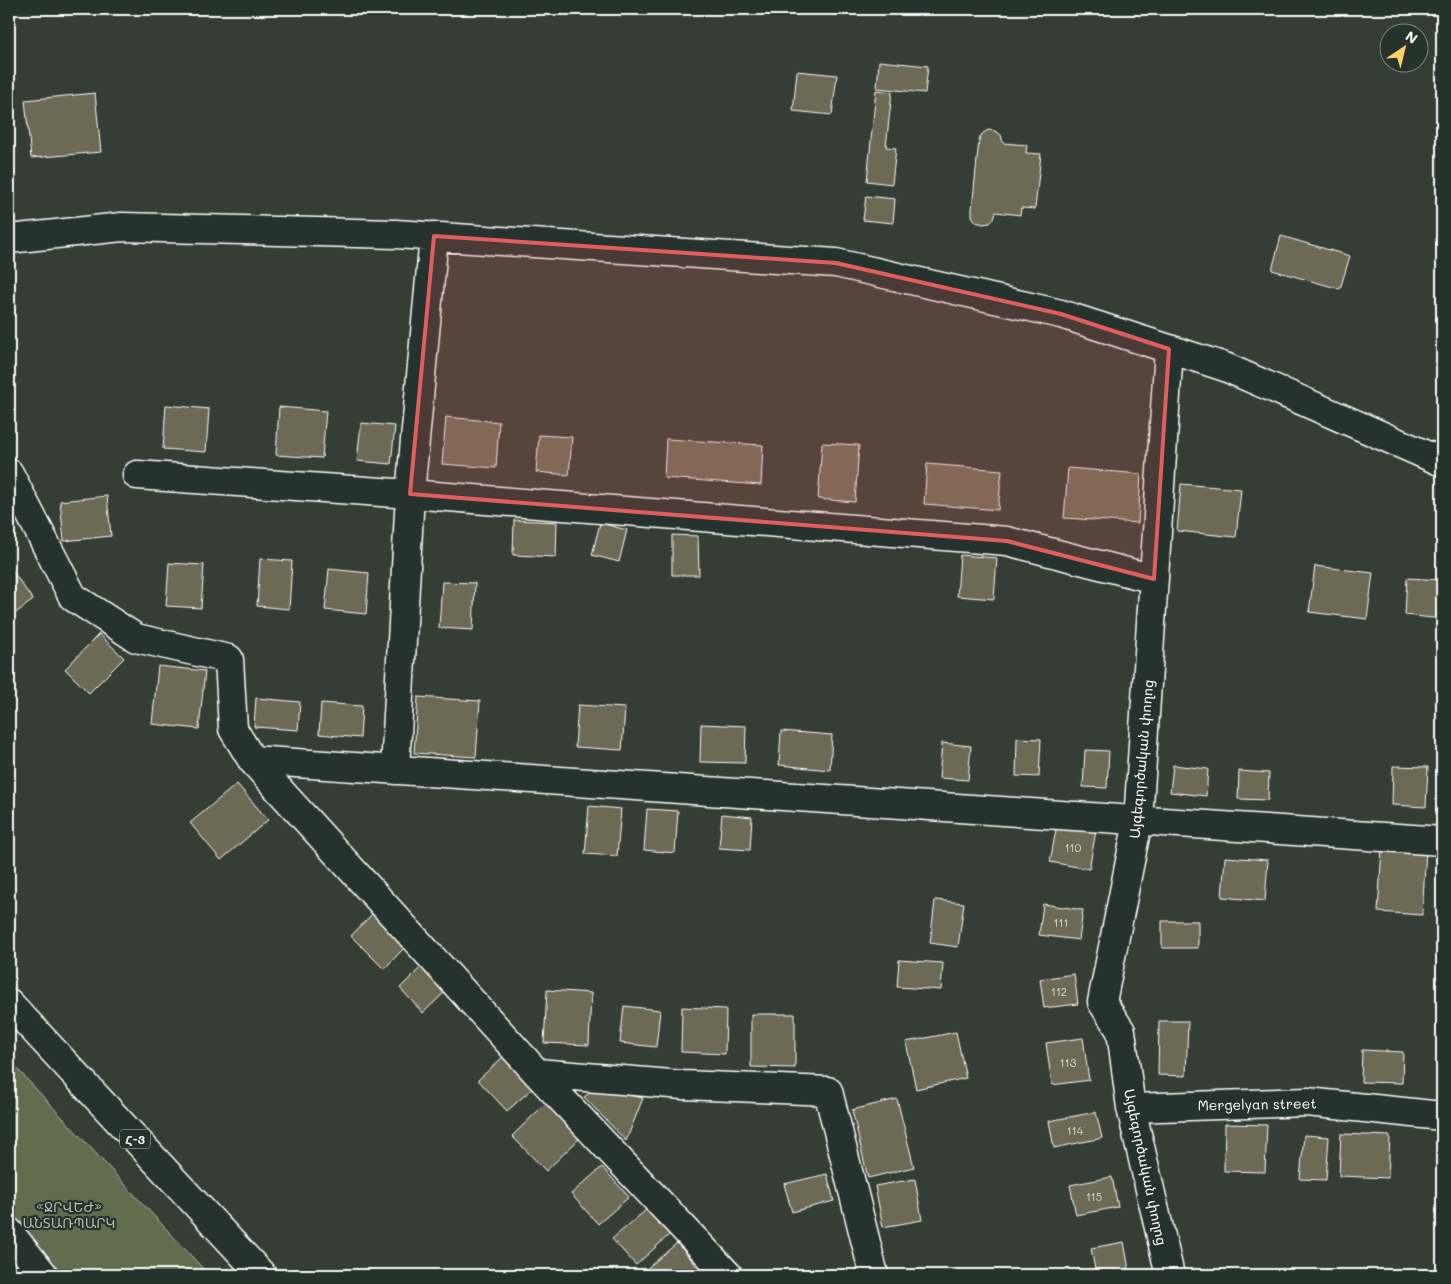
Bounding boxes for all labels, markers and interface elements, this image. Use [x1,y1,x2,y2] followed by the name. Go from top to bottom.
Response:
[1378,22,1428,72] north arrow
[1402,26,1422,48] text: N
[1125,679,1157,839] street label: Այգեգործական փողոց
[1065,840,1082,855] house number: 110
[1054,915,1068,930] house number: 111
[1051,984,1067,999] house number: 112
[1060,1055,1077,1070] house number: 113
[1120,1087,1172,1247] street label: Այգեգործական փողոց
[1197,1093,1317,1115] street label: Mergelyan street
[1067,1123,1084,1138] house number: 114
[120,1130,150,1148] road number: Հ-3
[1086,1189,1102,1204] house number: 115
[23,1197,115,1232] park label: «ՋՐՎԵԺ» ԱՆՏԱՌՊԱՐԿ

